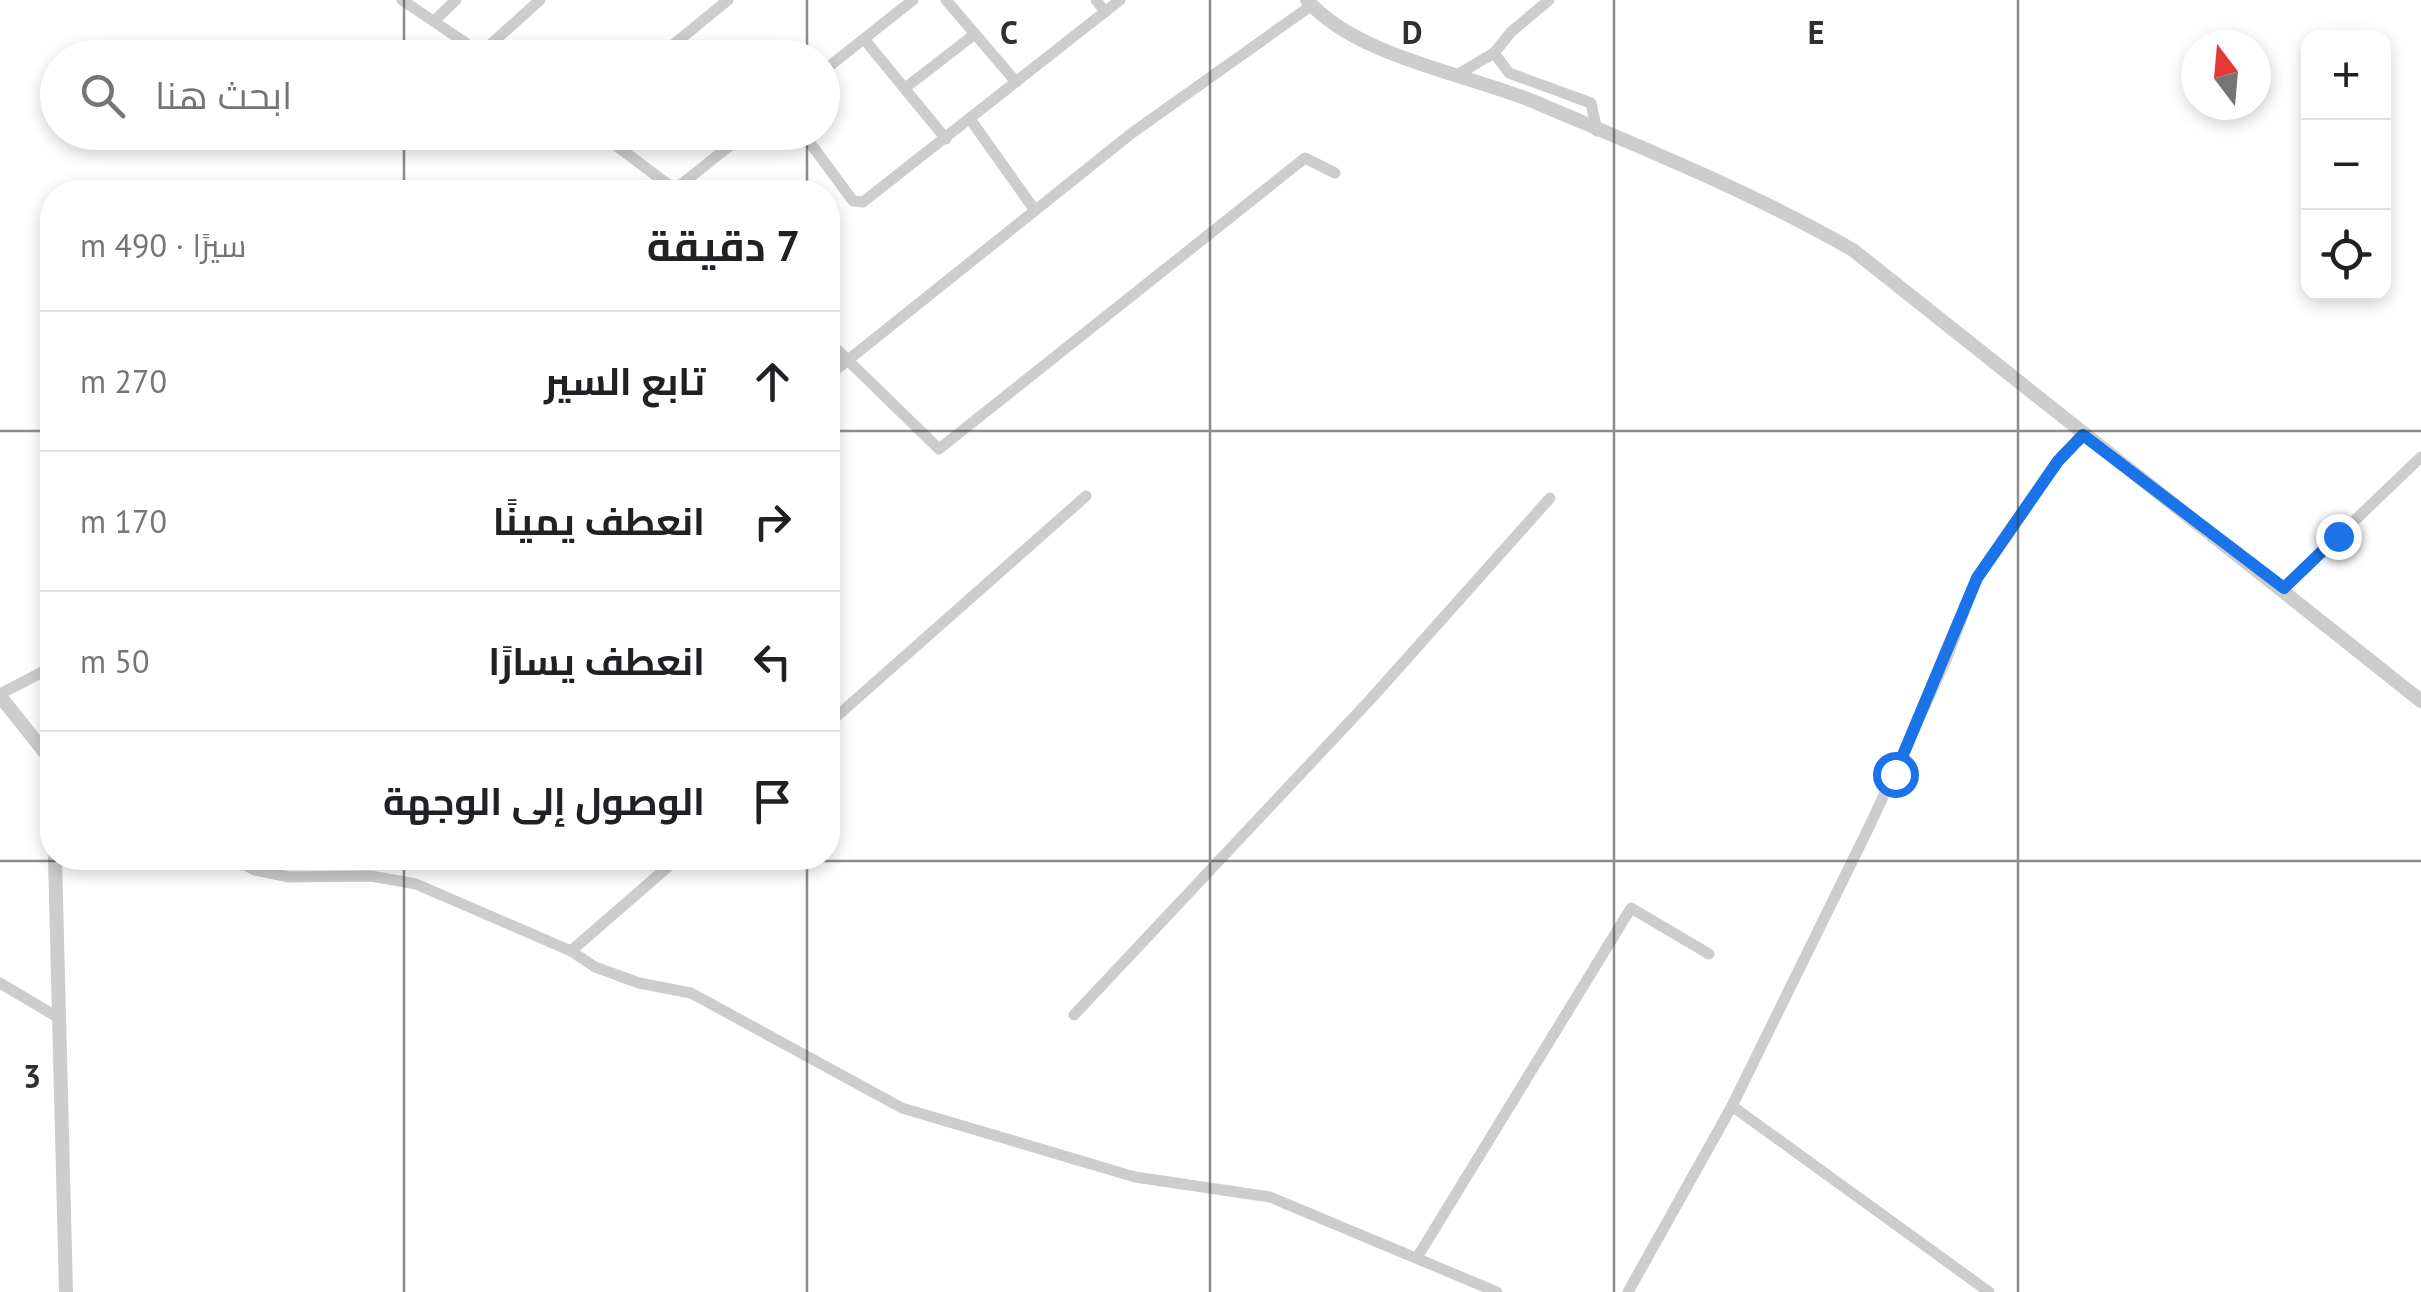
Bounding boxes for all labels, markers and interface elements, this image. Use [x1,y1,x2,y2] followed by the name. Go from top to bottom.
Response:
[1000,11,1018,53] text: C
[1402,11,1422,53] text: D
[1808,11,1824,53] text: E
[2181,30,2271,120] north arrow
[2301,30,2391,300] map controls
[2301,30,2391,120] button: +
[40,40,840,150] search box
[75,68,130,123] icon: search
[155,70,292,119] text: ابحث هنا
[2301,120,2391,210] button: −
[2301,210,2391,300] button: locate
[647,218,800,273] text: 7 دقيقة
[80,224,247,266] text: سيرًا · 490 m
[745,354,800,409] icon: ahead
[544,356,705,405] text: تابع السير
[80,360,167,402] text: 270 m
[745,494,800,549] icon: right
[493,496,705,545] text: انعطف يمينًا
[80,500,167,542] text: 170 m
[2316,514,2362,560] route end
[745,634,800,689] icon: left
[488,636,705,685] text: انعطف يسارًا
[80,640,149,682] text: 50 m
[1873,752,1919,798] route start
[745,774,800,829] icon: arrive
[383,776,705,825] text: الوصول إلى الوجهة
[23,1055,41,1097] text: 3

